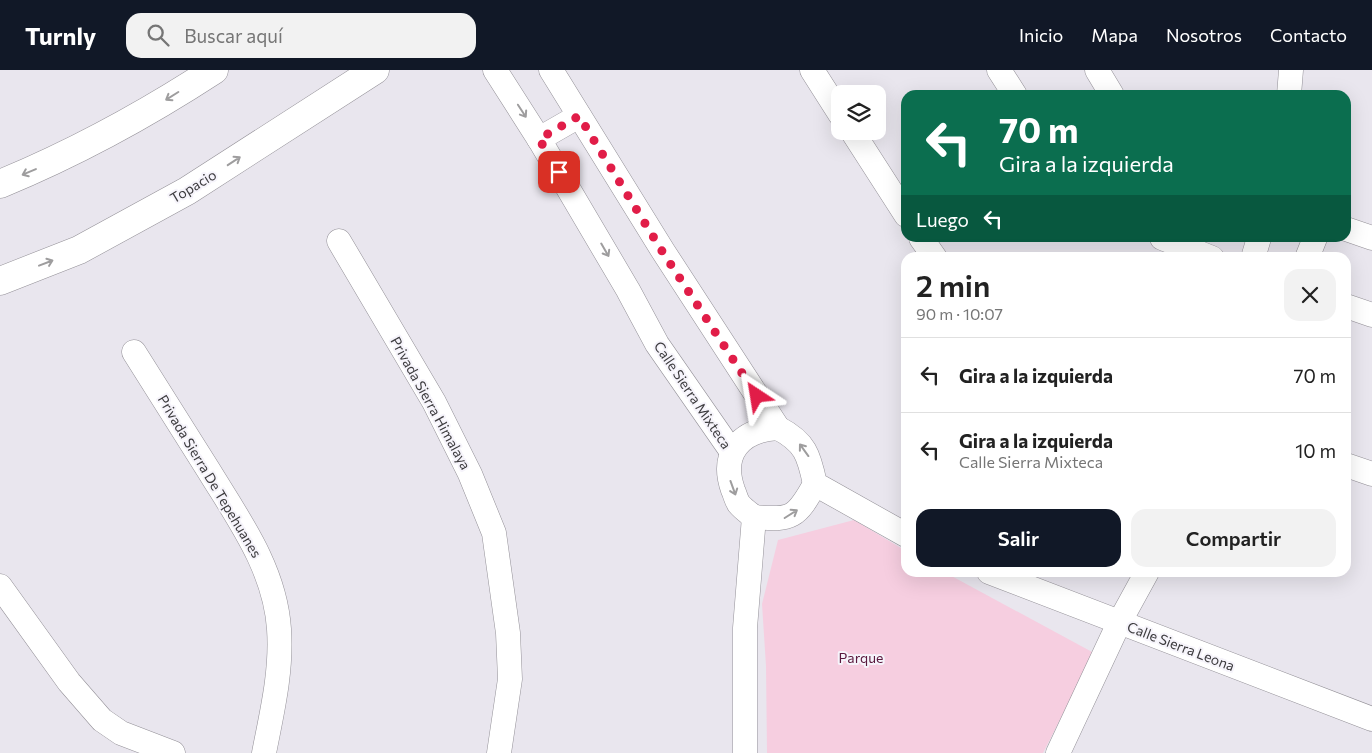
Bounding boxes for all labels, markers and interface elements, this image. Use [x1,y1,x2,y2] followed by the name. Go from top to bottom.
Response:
[126,13,476,58] search box
[25,21,96,50] text: Turnly
[144,21,172,49] icon: search
[184,24,283,47] text: Buscar aquí
[1019,24,1063,46] text: Inicio
[1091,24,1138,46] text: Mapa
[1166,24,1242,46] text: Nosotros
[1270,24,1347,46] text: Contacto
[831,85,886,140] map controls
[831,85,886,140] button: layers
[166,92,180,102] one-way arrow
[516,104,527,118] one-way arrow
[999,107,1079,150] text: 70 m
[916,110,981,175] icon: left
[999,150,1174,177] text: Gira a la izquierda
[538,151,580,193] pin
[227,155,241,166] one-way arrow
[545,158,573,186] icon: arrive
[167,166,219,206] street label: Topacio
[22,168,37,177] one-way arrow
[979,205,1007,233] icon: left
[916,208,969,231] text: Luego
[601,243,611,257] one-way arrow
[38,258,53,267] one-way arrow
[916,266,990,303] text: 2 min
[1284,269,1336,321] button: close
[916,304,1003,323] text: 90 m · 10:07
[387,334,475,472] street label: Privada Sierra Himalaya
[651,338,735,452] street label: Calle Sierra Mixteca
[916,361,944,389] icon: left
[959,364,1113,387] text: Gira a la izquierda
[1293,364,1336,387] text: 70 m
[730,369,782,421] position arrow
[155,392,265,560] street label: Privada Sierra De Tepehuanes
[959,429,1113,452] text: Gira a la izquierda
[916,436,944,464] icon: left
[1295,439,1336,462] text: 10 m
[799,443,809,457] one-way arrow
[959,452,1103,471] text: Calle Sierra Mixteca
[729,480,738,495] one-way arrow
[784,508,798,519] one-way arrow
[916,509,1121,567] button: Salir
[1131,509,1336,567] button: Compartir
[1125,618,1237,674] street label: Calle Sierra Leona
[839,649,883,666] park label: Parque

